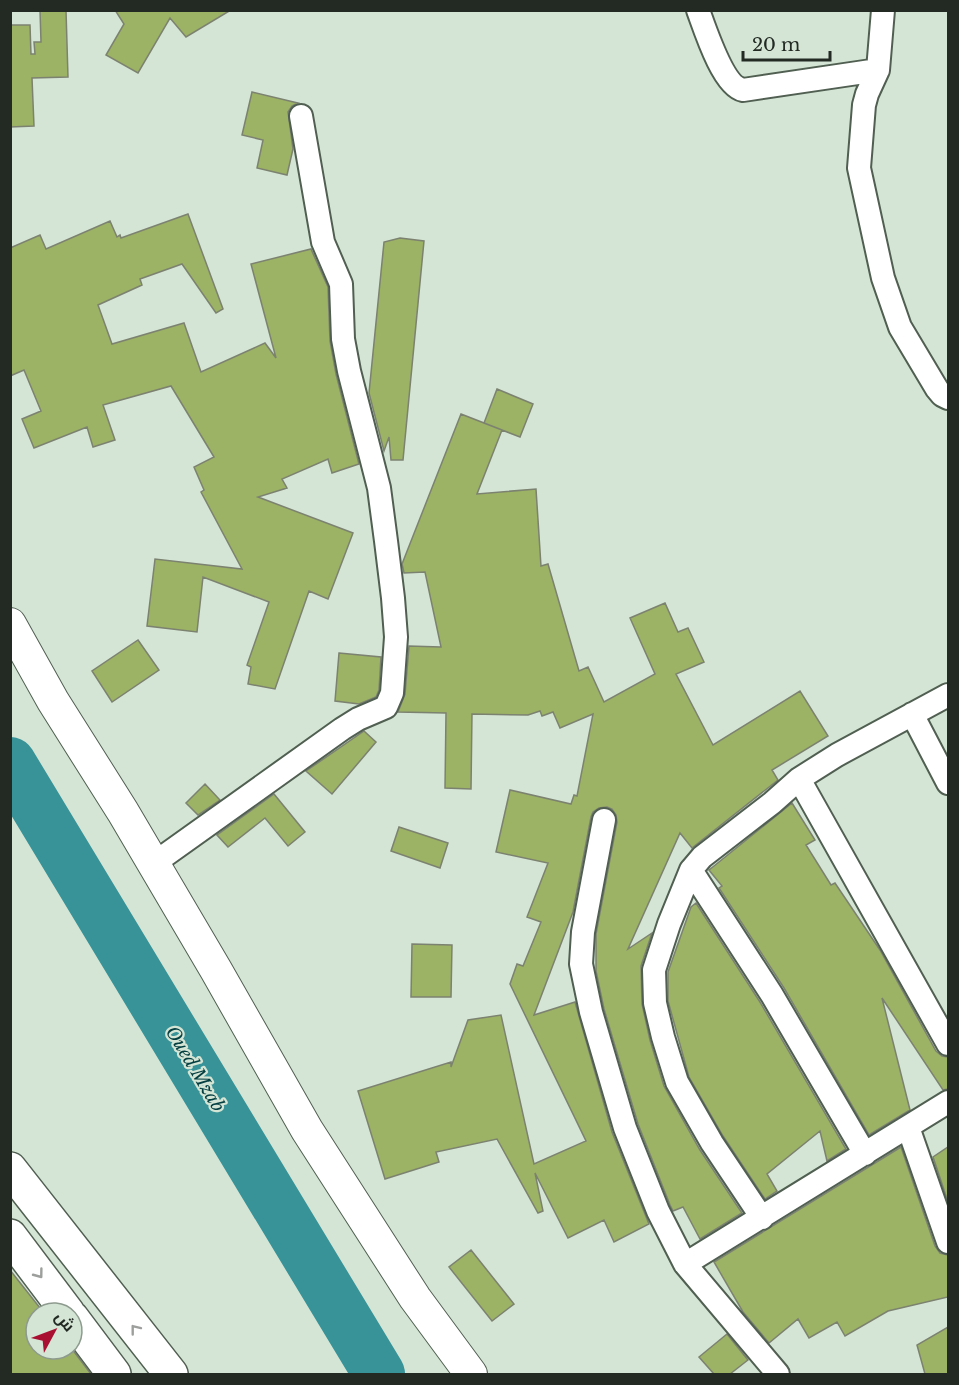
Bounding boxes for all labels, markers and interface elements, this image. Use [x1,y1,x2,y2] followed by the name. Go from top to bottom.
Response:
[743,24,830,62] scale bar
[752,34,800,56] text: 20 m
[161,1022,229,1116] water label: Oued Mzab
[32,1268,43,1279] one-way arrow
[24,1301,84,1361] north arrow
[51,1307,80,1335] text: ش
[131,1324,142,1335] one-way arrow

